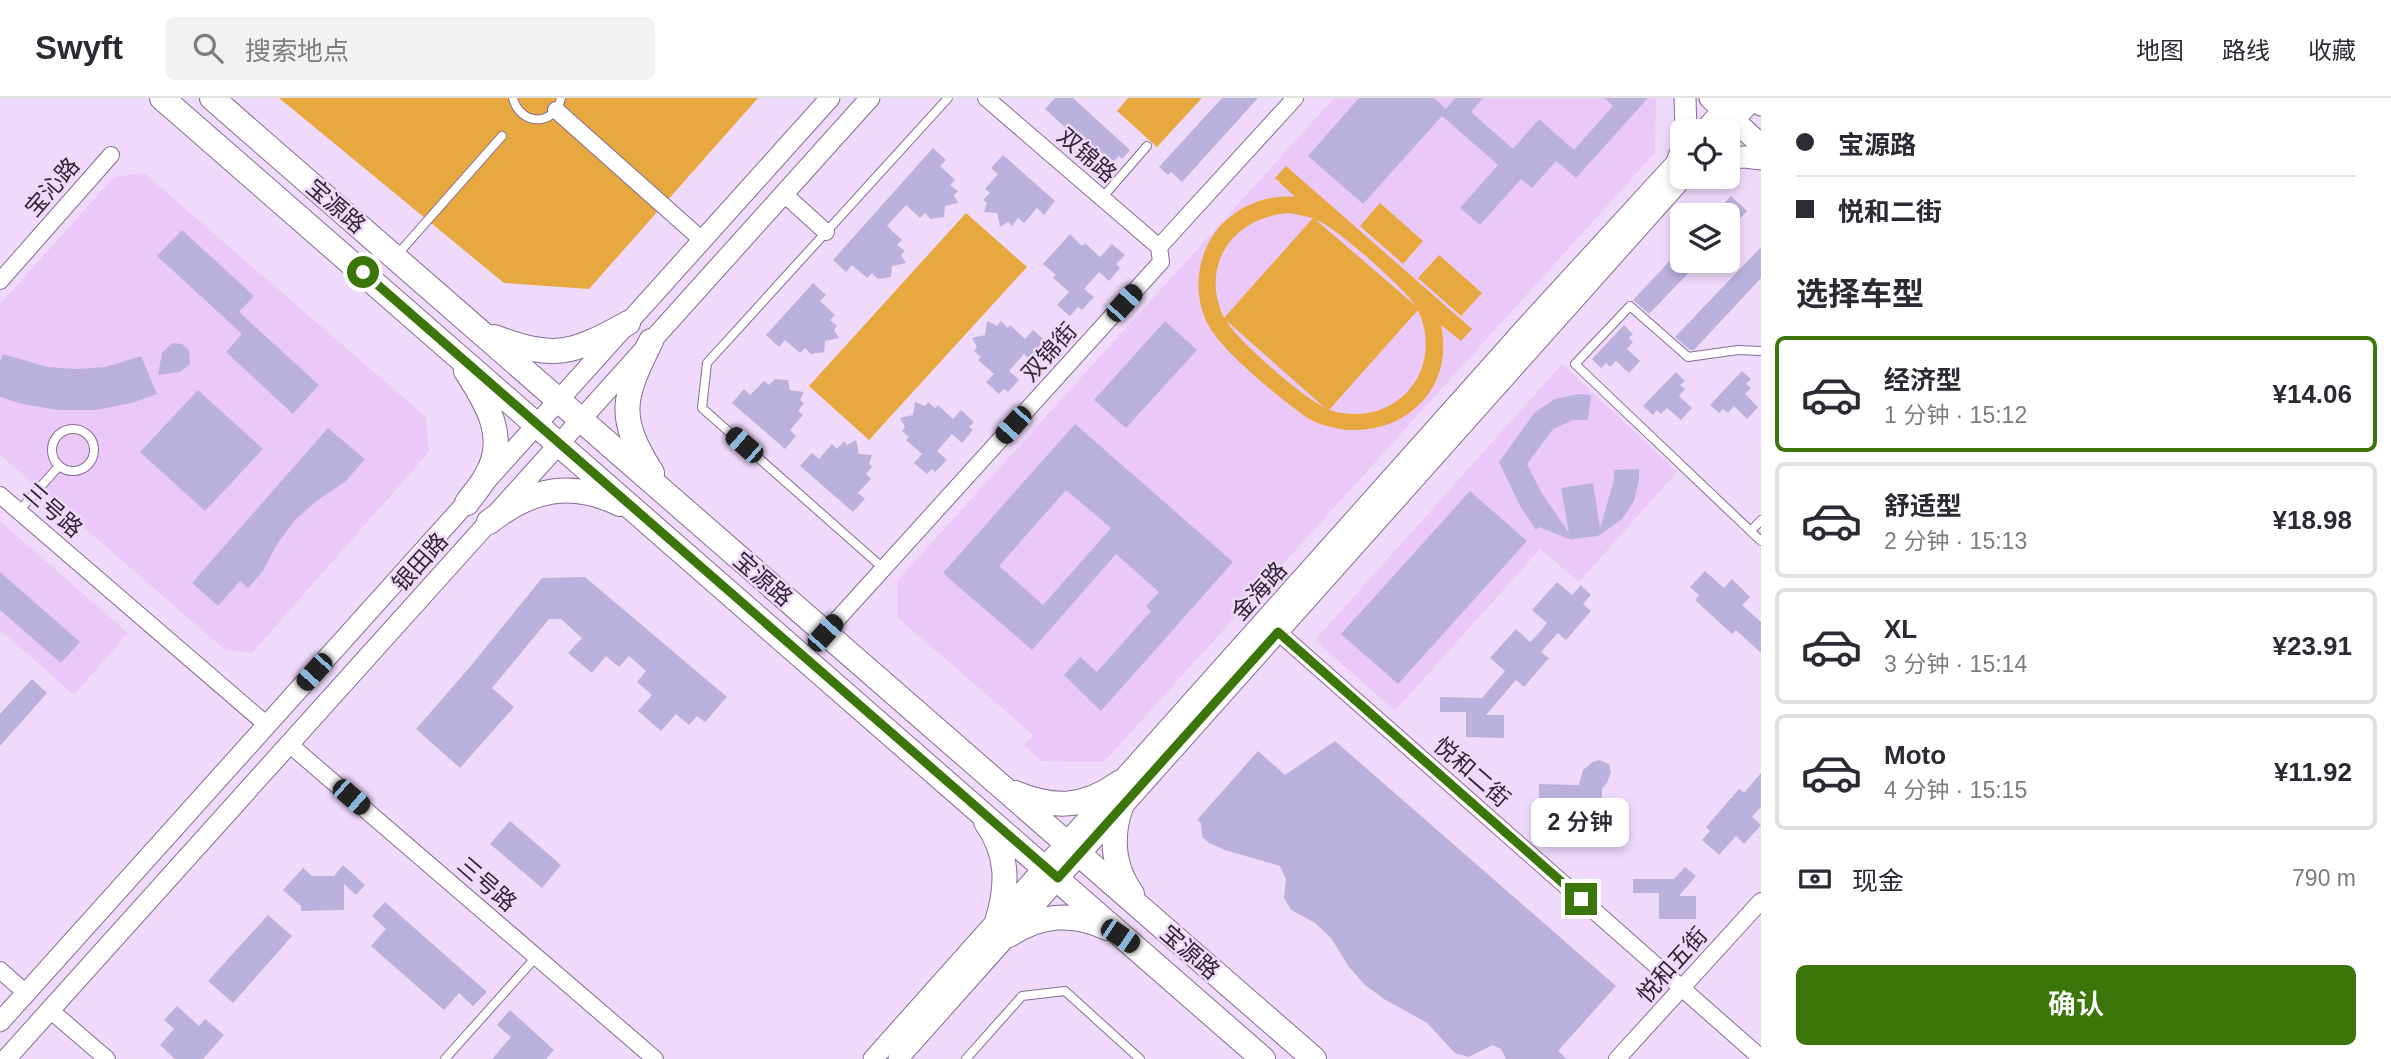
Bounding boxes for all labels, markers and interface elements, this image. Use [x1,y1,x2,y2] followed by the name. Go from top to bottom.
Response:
[165,17,655,80] search box
[35,29,123,66] text: Swyft
[189,29,227,67] icon: search
[245,36,349,66] text: 搜索地点
[2136,37,2184,64] text: 地图
[2222,37,2270,64] text: 路线
[2308,37,2356,64] text: 收藏
[1670,119,1740,273] map controls
[1670,119,1740,189] button: locate
[1052,123,1122,187] street label: 双锦路
[1838,130,1916,160] text: 宝源路
[20,152,84,222] street label: 宝沁路
[301,174,371,238] street label: 宝源路
[1838,197,1942,227] text: 悦和二街
[1670,203,1740,273] button: layers
[347,256,379,288] route start
[1796,276,1924,312] text: 选择车型
[1103,280,1146,326] car
[1016,318,1082,386] street label: 双锦街
[1800,363,1863,426] icon: car
[1884,365,1962,395] text: 经济型
[2272,379,2352,409] text: ¥14.06
[992,402,1035,448] car
[1884,402,2027,428] text: 1 分钟 · 15:12
[722,423,767,467] car
[18,478,88,542] street label: 三号路
[1800,489,1863,552] icon: car
[1884,491,1962,521] text: 舒适型
[2272,505,2352,535] text: ¥18.98
[387,528,453,596] street label: 银田路
[1884,528,2027,554] text: 2 分钟 · 15:13
[728,547,798,611] street label: 宝源路
[1226,557,1292,625] street label: 金海路
[804,610,847,656] car
[1884,614,1917,644] text: XL
[1800,615,1863,678] icon: car
[2272,631,2352,661] text: ¥23.91
[293,649,336,695] car
[1884,651,2027,677] text: 3 分钟 · 15:14
[1429,732,1515,812] street label: 悦和二街
[1884,740,1946,770] text: Moto
[1800,741,1863,804] icon: car
[2274,757,2352,787] text: ¥11.92
[329,775,374,819] car
[1884,777,2027,803] text: 4 分钟 · 15:15
[1532,798,1630,846] callout: 2 分钟
[1547,809,1613,835] text: 2 分钟
[452,852,522,916] street label: 三号路
[1796,860,1834,898] icon: cash
[2292,865,2356,891] text: 790 m
[1852,866,1904,896] text: 现金
[1565,883,1597,915] route end
[1097,916,1144,956] car
[1155,920,1225,984] street label: 宝源路
[1632,922,1712,1008] street label: 悦和五街
[1796,965,2356,1045] button: 确认

